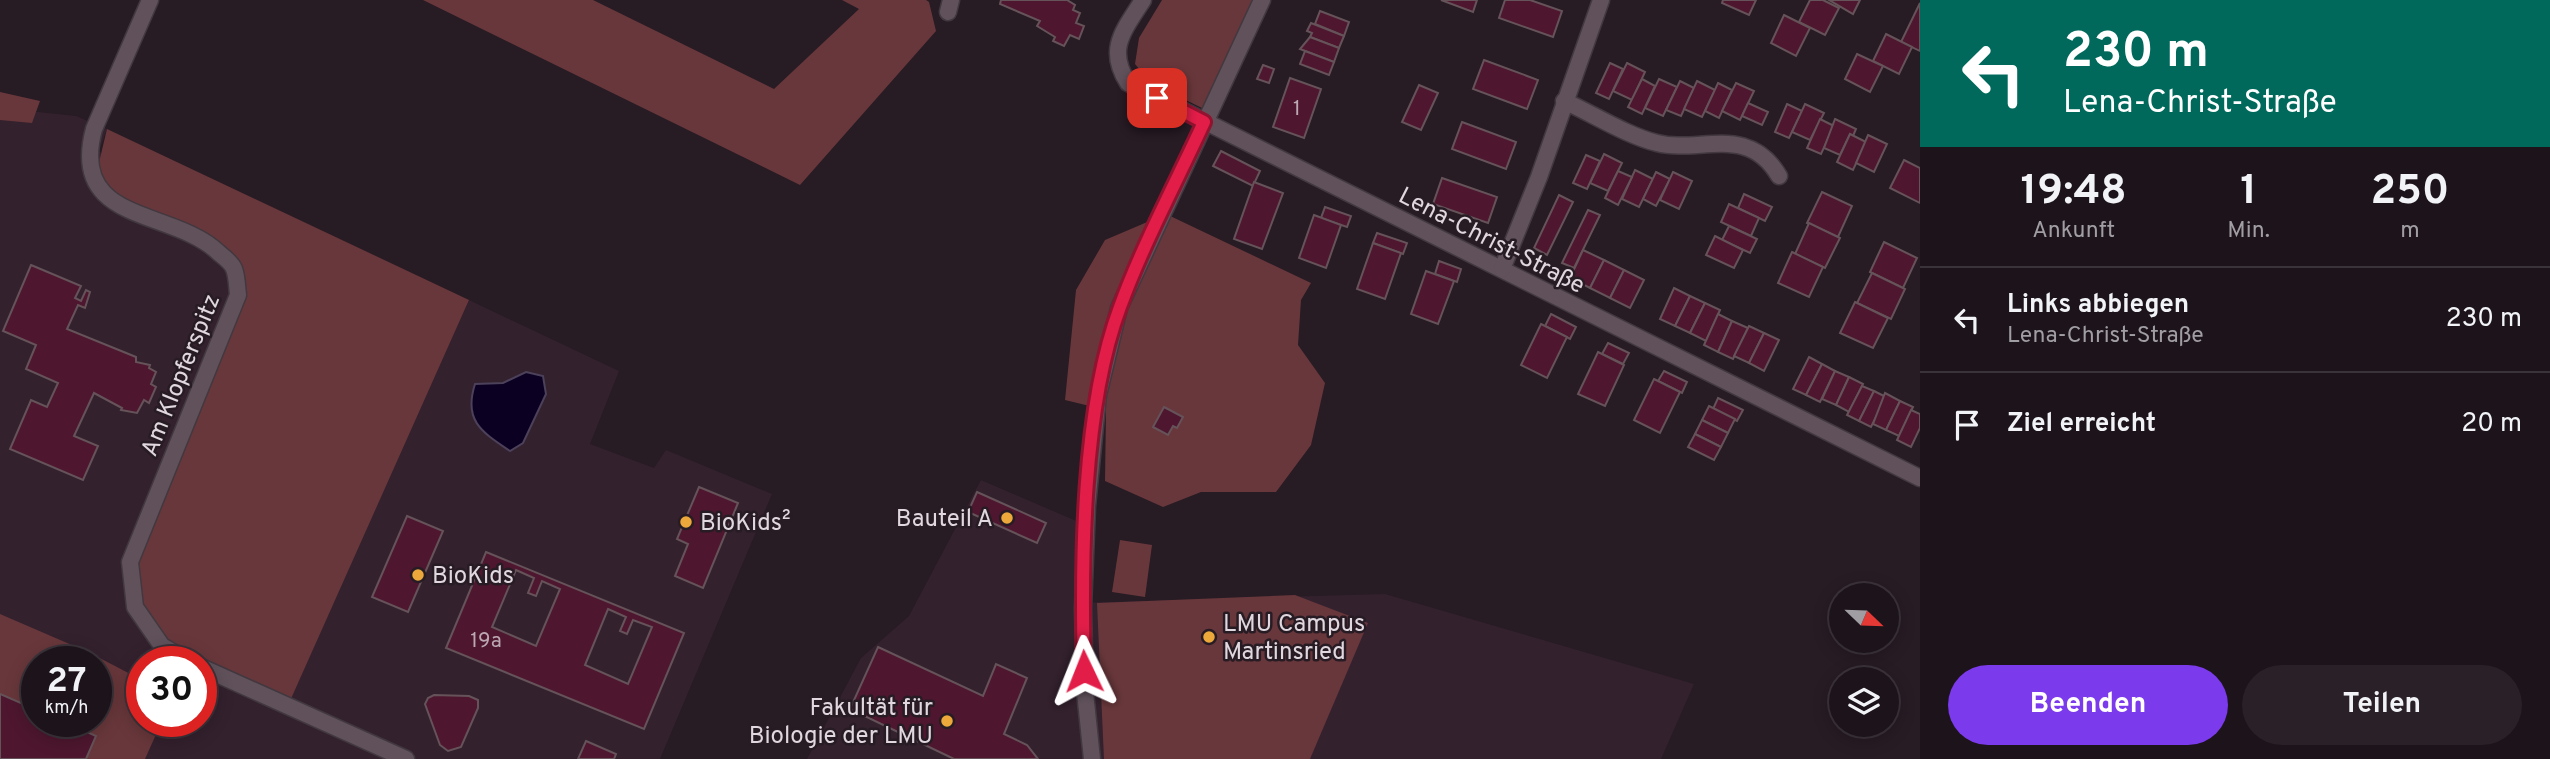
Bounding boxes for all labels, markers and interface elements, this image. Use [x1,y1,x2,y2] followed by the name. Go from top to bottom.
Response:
[2063,23,2209,85] text: 230 m
[1948,28,2039,119] icon: left
[1127,68,1187,128] pin
[1138,79,1176,117] icon: arrive
[2063,84,2337,124] text: Lena-Christ-Straße
[1293,96,1301,123] house number: 1
[2021,166,2127,219] text: 19:48
[2240,166,2257,219] text: 1
[2371,166,2449,219] text: 250
[1393,182,1589,302] street label: Lena-Christ-Straße
[2032,217,2115,246] text: Ankunft
[2227,217,2270,246] text: Min.
[2400,217,2420,246] text: m
[2007,289,2189,322] text: Links abbiegen
[136,290,228,461] street label: Am Klopferspitz
[1948,301,1986,339] icon: left
[2446,303,2522,336] text: 230 m
[2007,322,2204,351] text: Lena-Christ-Straße
[1948,406,1986,444] icon: arrive
[2007,408,2156,441] text: Ziel erreicht
[2461,408,2522,441] text: 20 m
[896,505,993,535] place label: Bauteil A
[700,509,791,539] place label: BioKids²
[999,510,1015,526] marker: Bauteil A
[678,514,694,530] marker: BioKids²
[432,562,514,592] place label: BioKids
[410,567,426,583] marker: BioKids
[1829,583,1899,653] north arrow
[1829,583,1899,737] map controls
[1223,610,1365,668] place label: LMU Campus Martinsried
[470,628,502,655] house number: 19a
[1201,629,1217,645] marker: LMU Campus Martinsried
[1047,634,1121,708] position arrow
[126,646,217,737] speed limit sign: 30
[47,660,86,704] text: 27
[1948,665,2228,745] button: Beenden
[2242,665,2522,745] button: Teilen
[1829,667,1899,737] button: layers
[749,694,933,752] place label: Fakultät für Biologie der LMU
[45,697,88,720] text: km/h
[939,713,955,729] marker: Fakultät für Biologie der LMU

